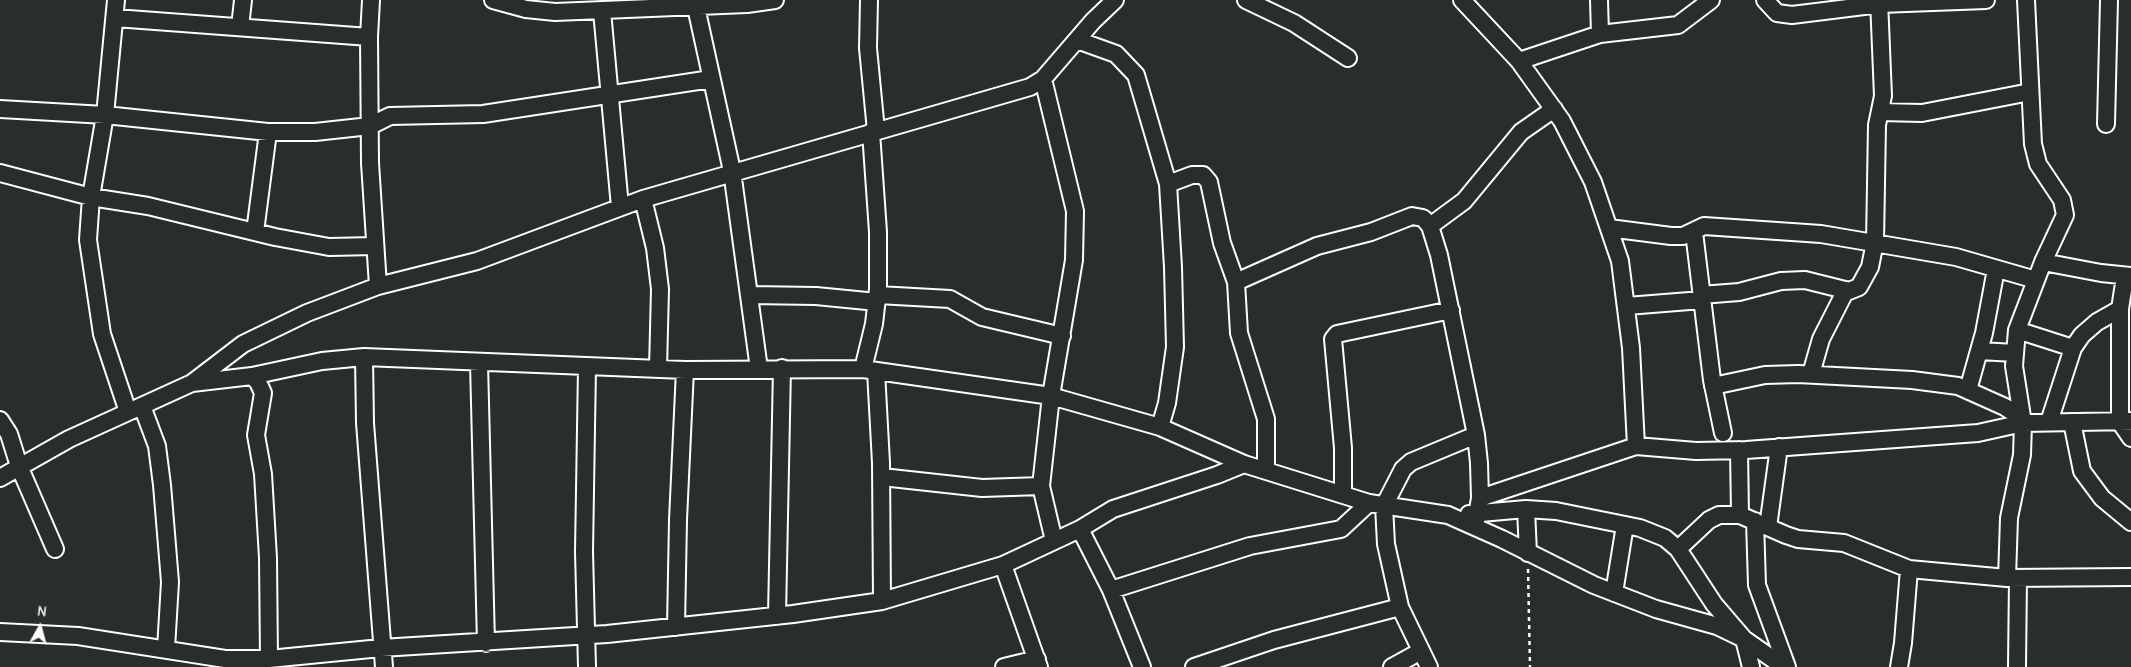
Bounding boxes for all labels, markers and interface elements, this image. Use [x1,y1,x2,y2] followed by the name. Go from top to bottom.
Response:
[15,602,65,652] north arrow
[36,603,47,621] text: N

